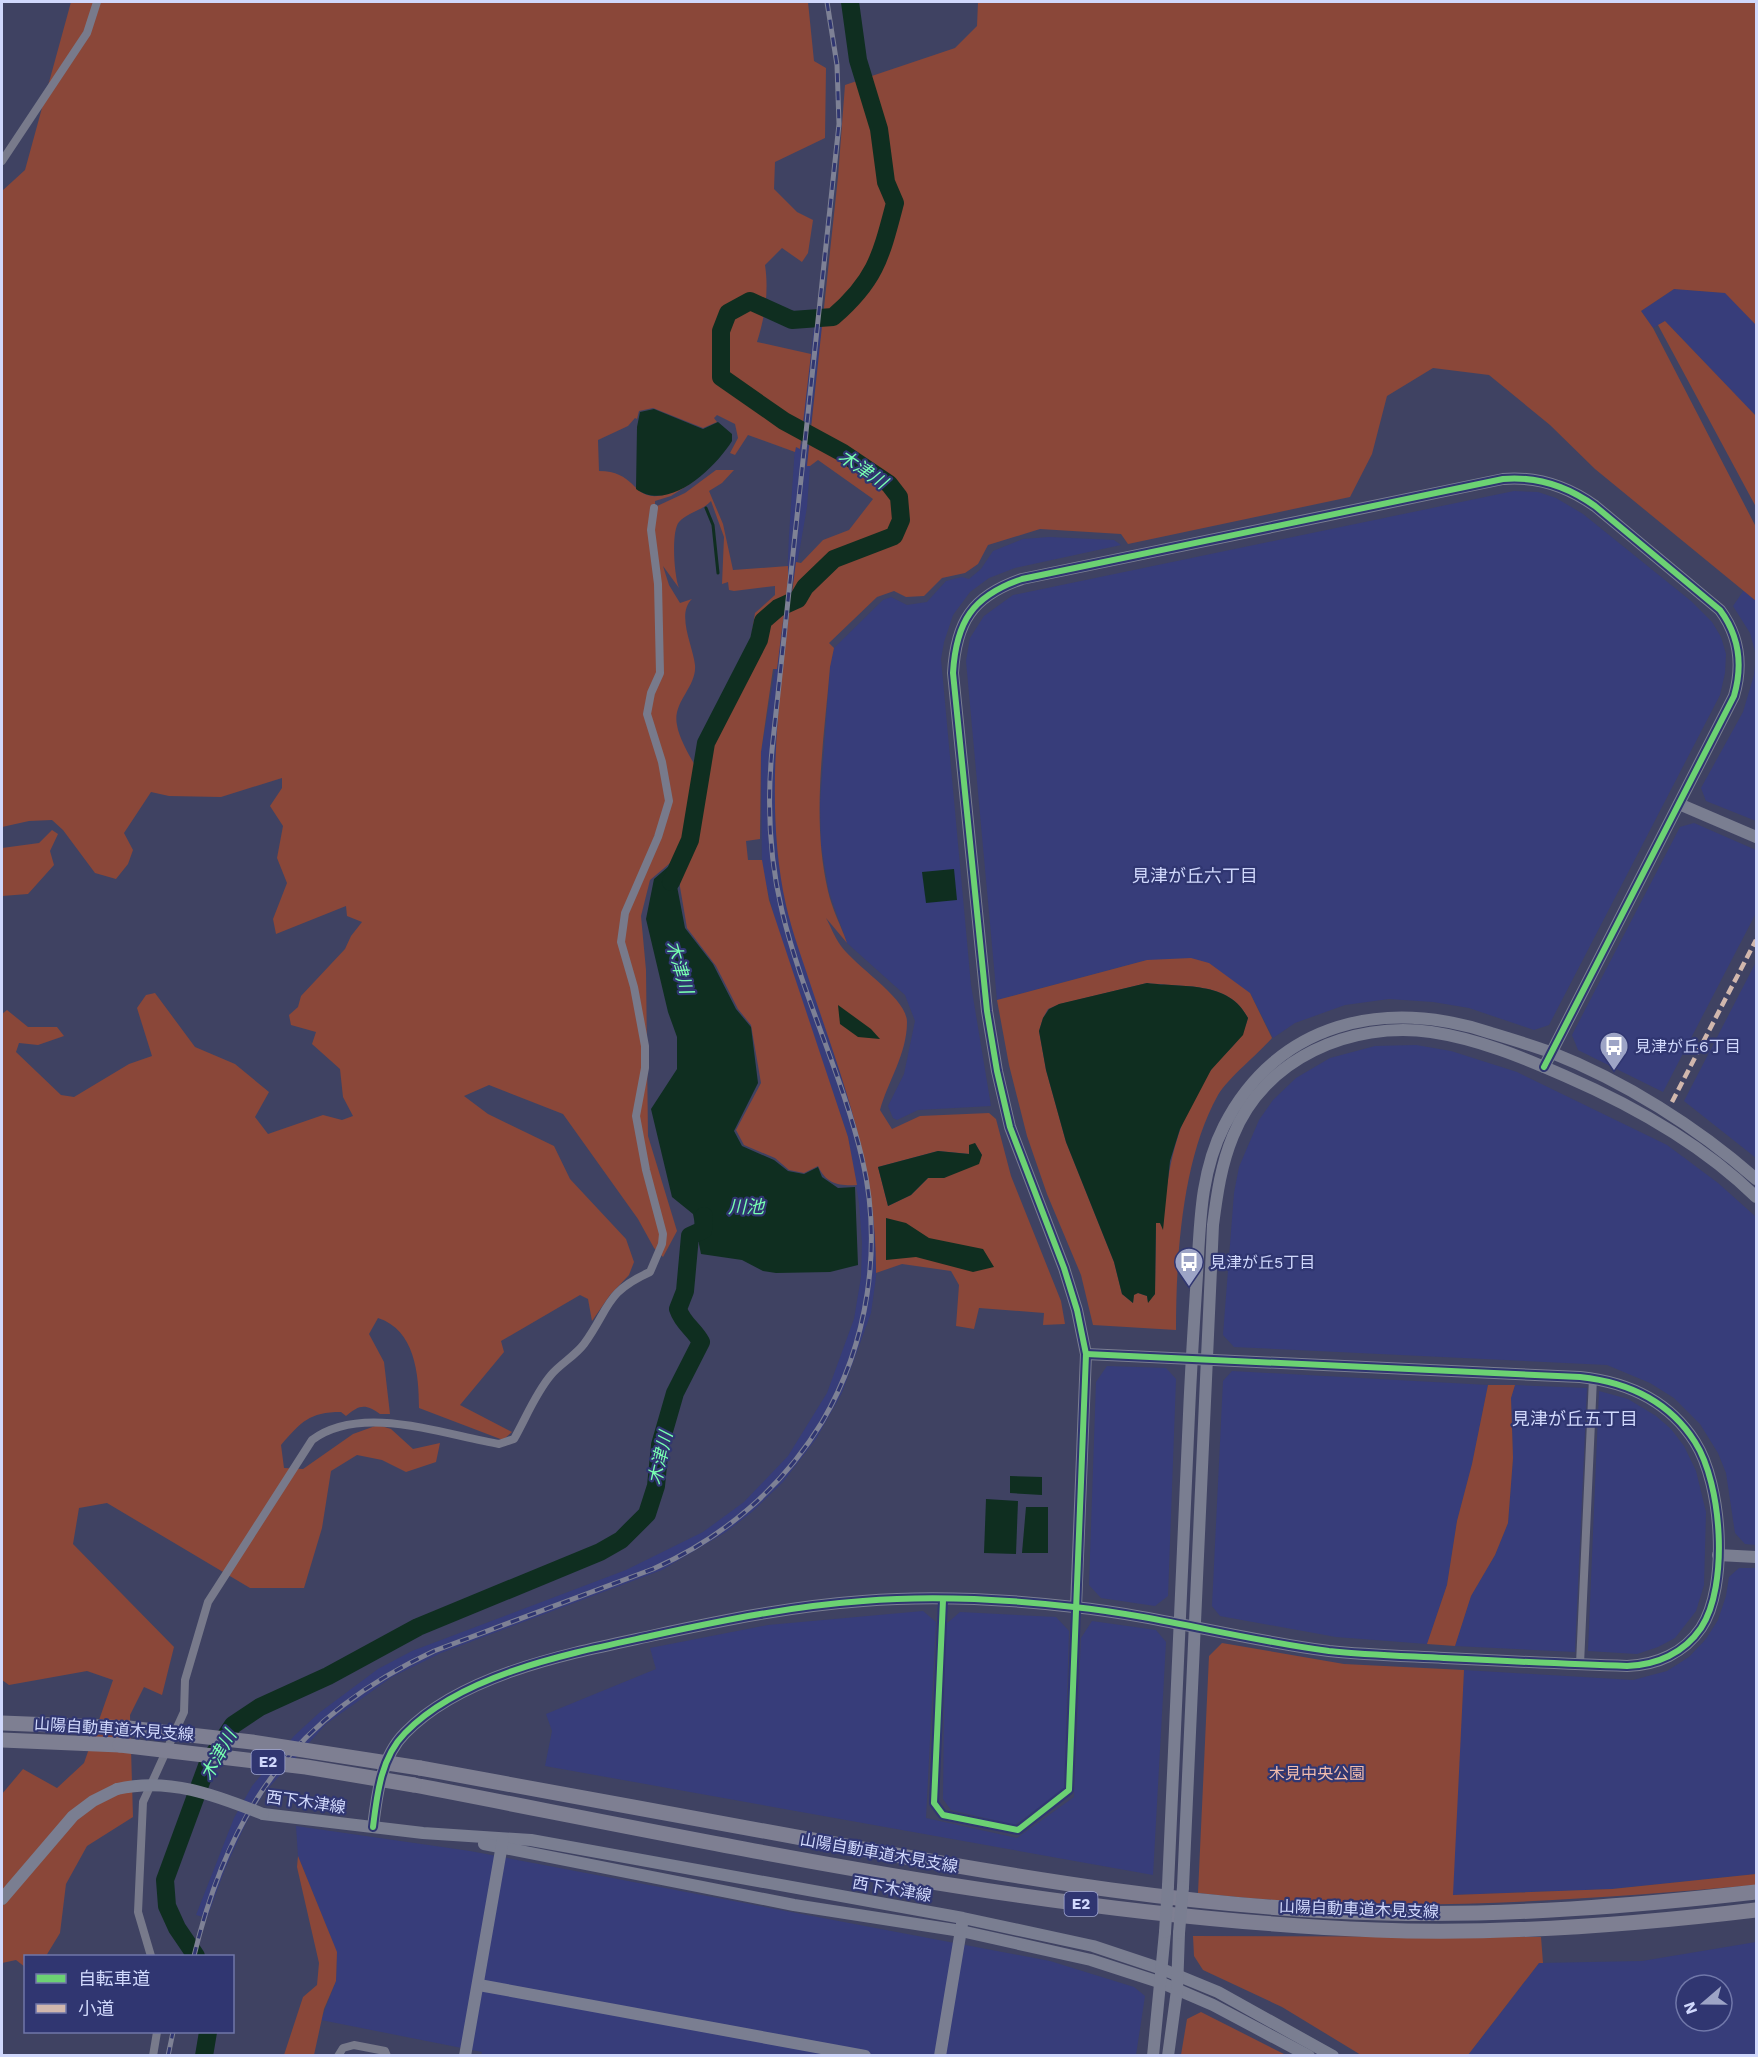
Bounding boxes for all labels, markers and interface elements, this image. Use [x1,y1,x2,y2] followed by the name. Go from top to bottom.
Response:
[835,445,893,494] water label: 木津川
[1132,865,1258,886] district label: 見津が丘六丁目
[662,938,698,998] water label: 木津川
[1598,1030,1630,1072] bus stop icon: 見津が丘6丁目
[1635,1037,1741,1056] place label: 見津が丘6丁目
[728,1196,766,1217] water label: 川池
[1173,1246,1205,1288] bus stop icon: 見津が丘5丁目
[1210,1253,1315,1272] place label: 見津が丘5丁目
[1512,1408,1638,1429] district label: 見津が丘五丁目
[644,1427,677,1487] water label: 木津川
[34,1714,194,1744] street label: 山陽自動車道木見支線
[196,1725,241,1784] water label: 木津川
[252,1750,284,1774] road number: E2
[1269,1764,1365,1783] park label: 木見中央公園
[265,1787,347,1817] street label: 西下木津線
[799,1830,959,1876] street label: 山陽自動車道木見支線
[851,1873,933,1905] street label: 西下木津線
[1064,1892,1098,1916] road number: E2
[1279,1897,1439,1921] street label: 山陽自動車道木見支線
[24,1955,234,2033] legend
[78,1968,150,1989] text: 自転車道
[1674,1973,1734,2033] north arrow
[78,1998,114,2019] text: 小道
[1679,1999,1701,2017] text: N

